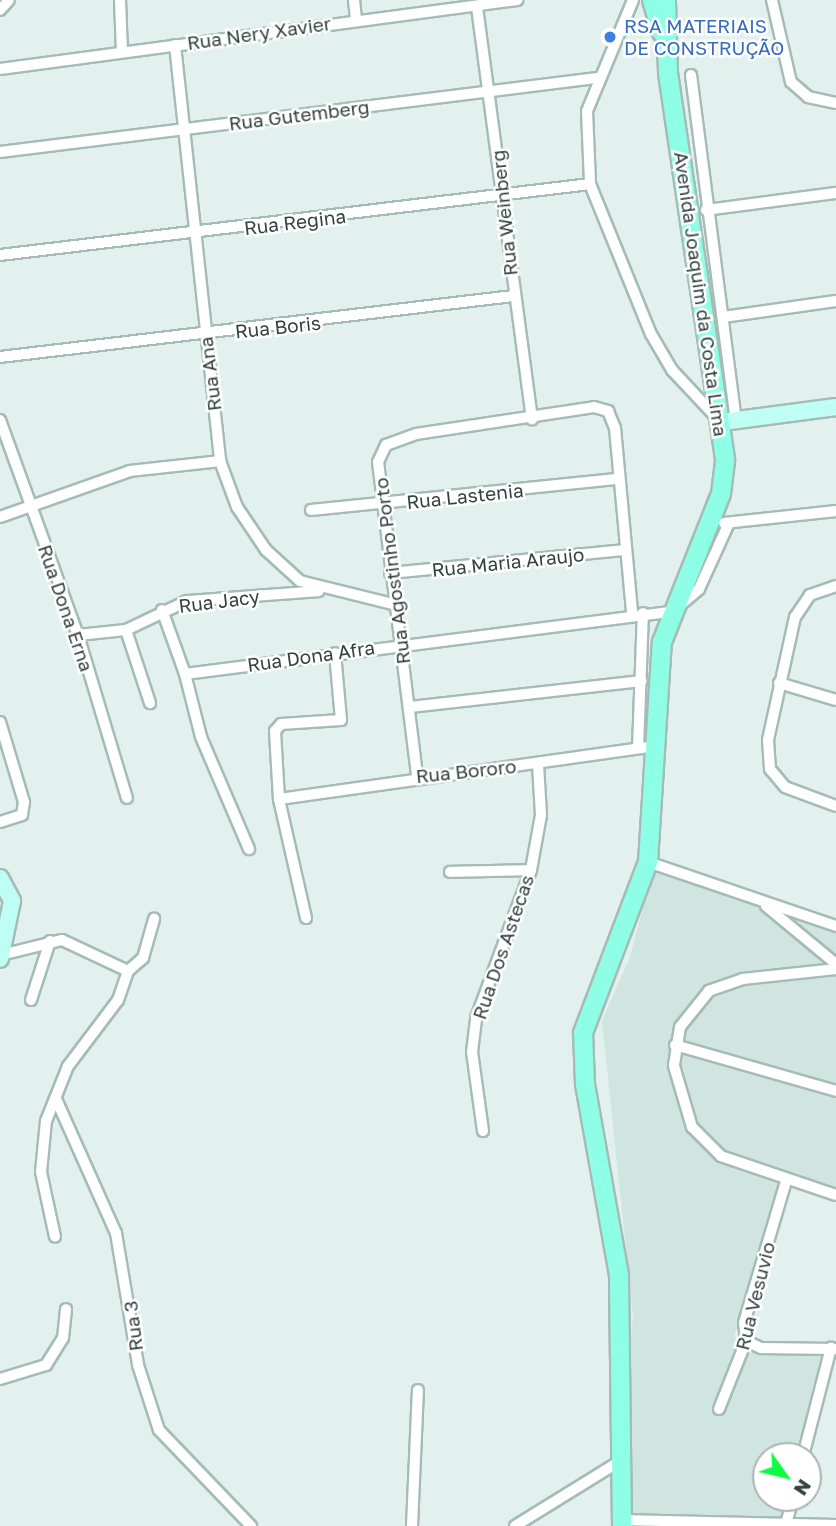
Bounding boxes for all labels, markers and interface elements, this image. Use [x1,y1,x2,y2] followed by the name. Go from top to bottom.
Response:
[186,12,332,54] street label: Rua Nery Xavier
[624,15,784,59] place label: RSA MATERIAIS DE CONSTRUÇÃO
[602,29,618,45] marker: RSA MATERIAIS DE CONSTRUÇÃO
[227,95,371,135] street label: Rua Gutemberg
[486,149,522,277] street label: Rua Weinberg
[670,150,732,438] street label: Avenida Joaquim da Costa Lima
[243,204,347,240] street label: Rua Regina
[234,311,322,343] street label: Rua Boris
[194,336,226,412] street label: Rua Ana
[369,476,415,666] street label: Rua Agostinho Porto
[405,479,525,513] street label: Rua Lastenia
[34,542,98,674] street label: Rua Dona Erna
[431,543,585,581] street label: Rua Maria Araujo
[177,585,261,617] street label: Rua Jacy
[246,636,376,676] street label: Rua Dona Afra
[415,754,517,788] street label: Rua Bororo
[468,872,538,1022] street label: Rua Dos Astecas
[731,1239,779,1353] street label: Rua Vesuvio
[119,1299,147,1353] street label: Rua 3
[752,1442,822,1512] north arrow
[790,1475,817,1500] text: N

